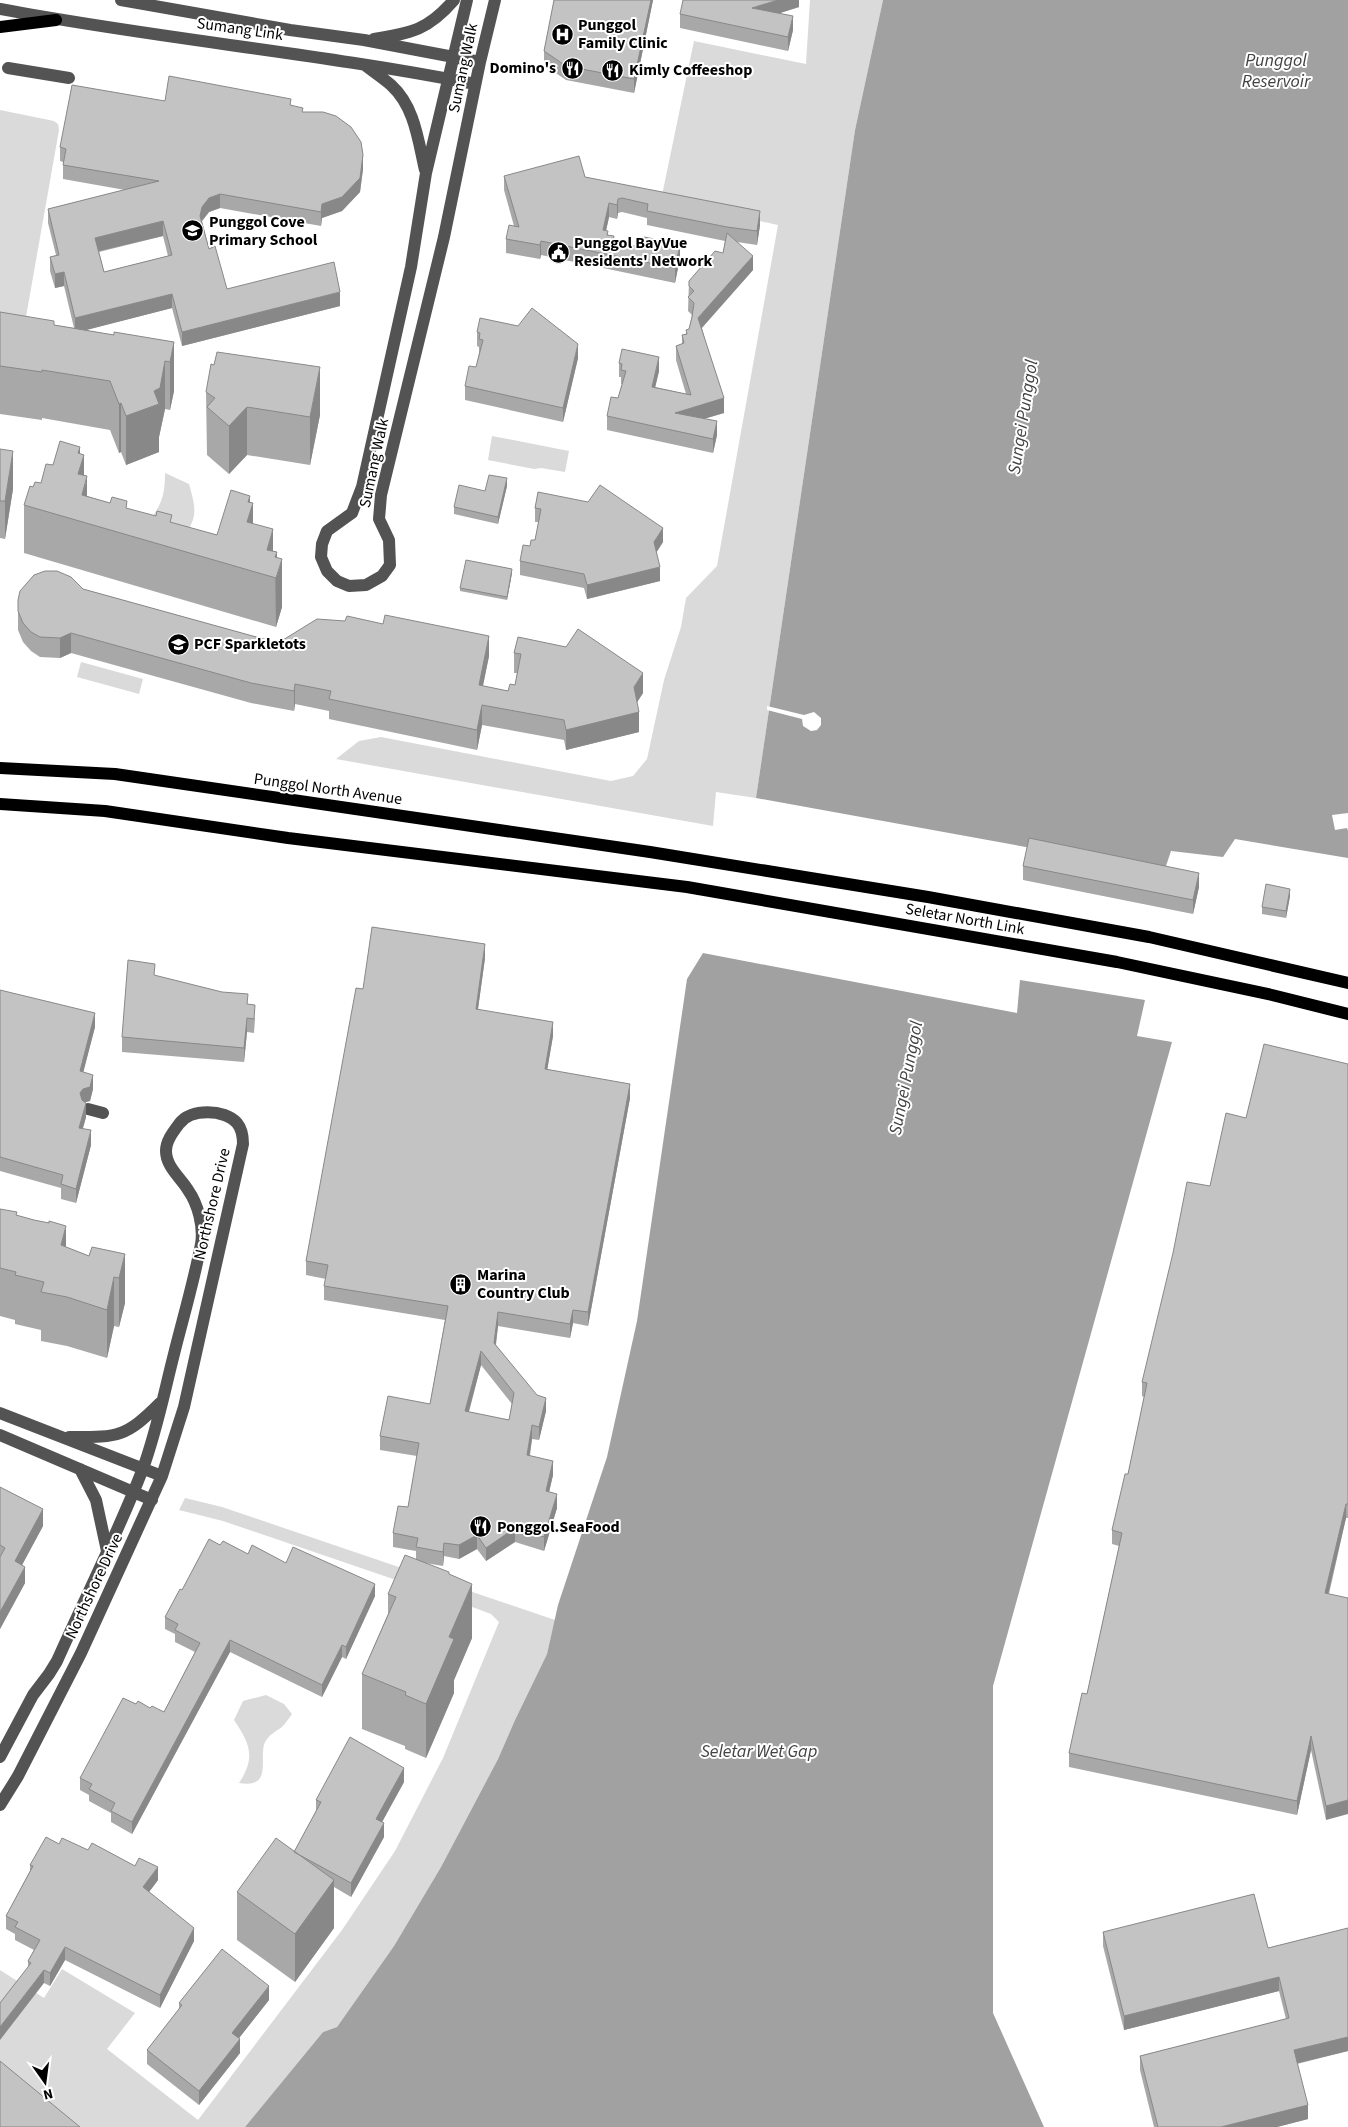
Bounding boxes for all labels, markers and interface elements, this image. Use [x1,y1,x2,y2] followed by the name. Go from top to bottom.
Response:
[195,12,285,46] street label: Sumang Link
[578,14,668,54] place label: Punggol Family Clinic
[443,21,483,115] street label: Sumang Walk
[550,22,574,46] hospital icon: Punggol Family Clinic
[1242,48,1311,94] water label: Punggol Reservoir
[560,56,584,80] restaurant icon: Domino's
[489,57,556,79] place label: Domino's
[601,58,625,82] restaurant icon: Kimly Coffeeshop
[629,59,752,81] place label: Kimly Coffeeshop
[209,211,318,251] place label: Punggol Cove Primary School
[181,219,205,243] school or university icon: Punggol Cove Primary School
[574,232,713,272] place label: Punggol BayVue Residents' Network
[546,240,570,264] public building icon: Punggol BayVue Residents' Network
[1002,357,1044,476] water label: Sungei Punggol
[354,416,394,510] street label: Sumang Walk
[166,632,190,656] school or university icon: PCF Sparkletots
[194,633,306,655] place label: PCF Sparkletots
[252,768,404,810] street label: Punggol North Avenue
[904,898,1026,940] street label: Seletar North Link
[883,1018,929,1137] water label: Sungei Punggol
[188,1146,236,1262] street label: Northshore Drive
[477,1264,570,1304] place label: Marina Country Club
[449,1272,473,1296] building icon: Marina Country Club
[469,1515,493,1539] restaurant icon: Ponggol.SeaFood
[497,1516,620,1538] place label: Ponggol.SeaFood
[60,1530,128,1642] street label: Northshore Drive
[701,1739,817,1764] water label: Seletar Wet Gap
[20,2057,70,2107] north arrow
[41,2083,55,2104] text: N

